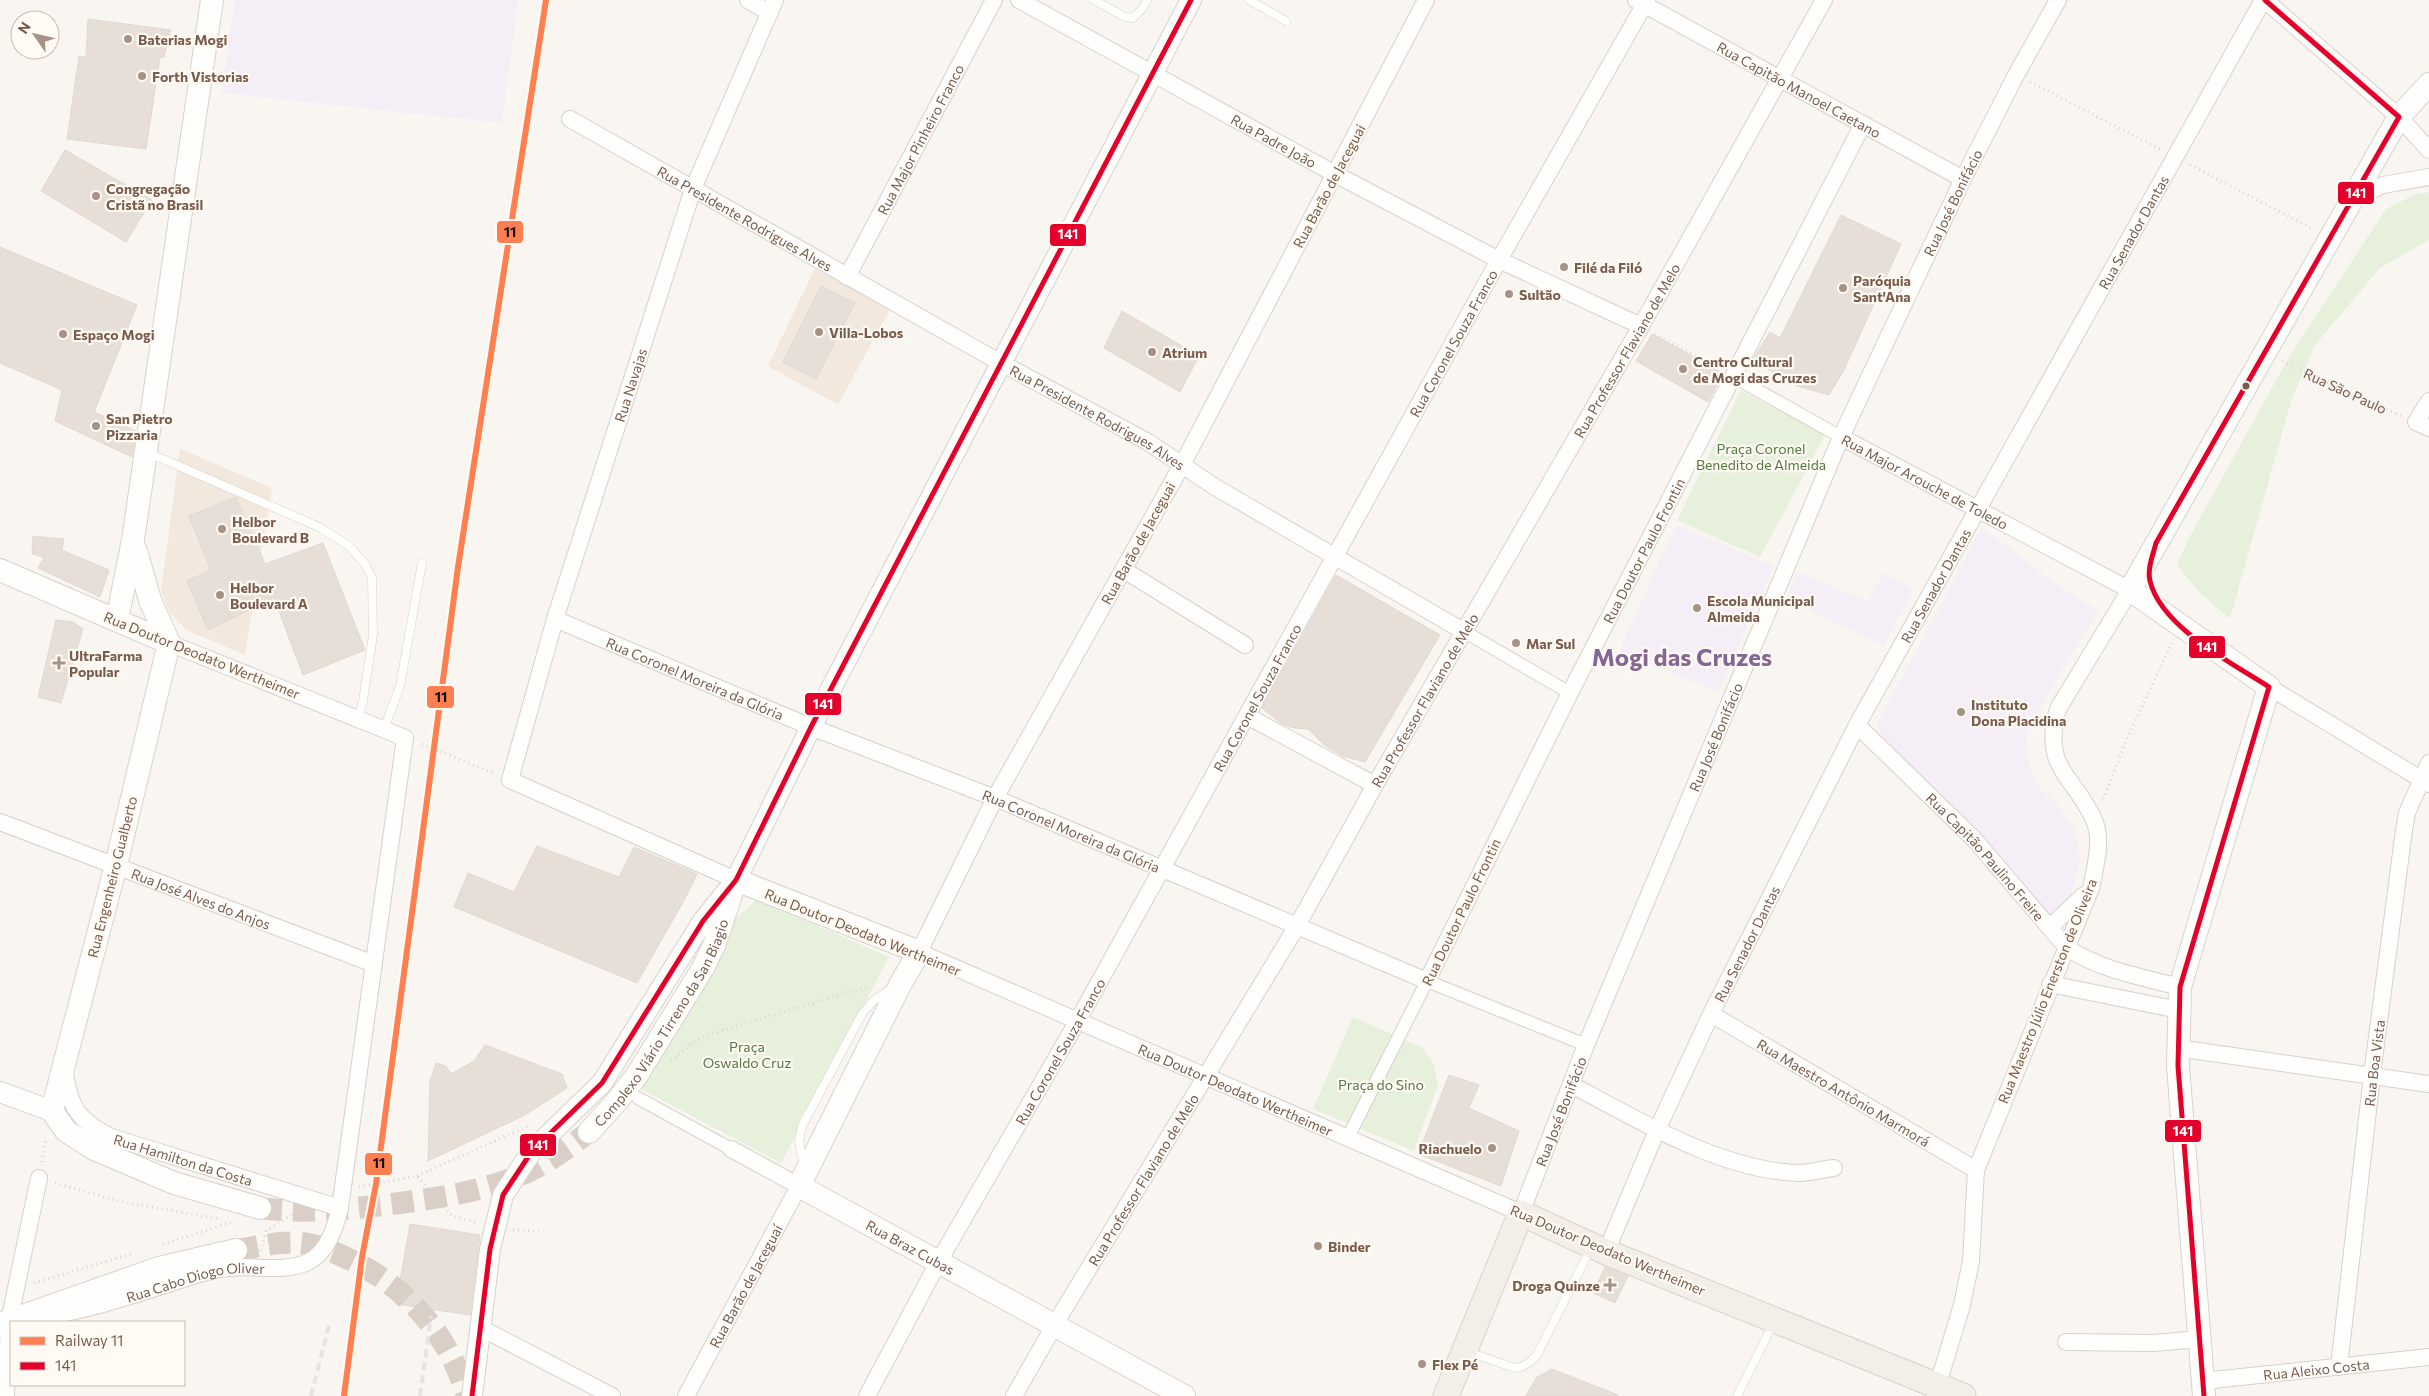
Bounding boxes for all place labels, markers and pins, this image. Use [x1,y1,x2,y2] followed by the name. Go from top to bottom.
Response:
[138,31,228,48] place label: Baterias Mogi
[122,33,134,45] marker: Baterias Mogi
[152,68,249,85] place label: Forth Vistorias
[136,70,148,82] marker: Forth Vistorias
[106,180,203,213] place label: Congregação Cristã no Brasil
[90,190,102,202] marker: Congregação Cristã no Brasil
[1574,259,1642,276] place label: Filé da Filó
[1558,261,1570,273] marker: Filé da Filó
[1853,272,1911,305] place label: Paróquia Sant'Ana
[1837,282,1849,294] marker: Paróquia Sant'Ana
[1519,286,1561,303] place label: Sultão
[1503,288,1515,300] marker: Sultão
[829,324,904,341] place label: Villa-Lobos
[73,326,155,343] place label: Espaço Mogi
[813,326,825,338] marker: Villa-Lobos
[57,328,69,340] marker: Espaço Mogi
[1162,344,1207,361] place label: Atrium
[1146,346,1158,358] marker: Atrium
[1693,353,1817,386] place label: Centro Cultural de Mogi das Cruzes
[1677,363,1689,375] marker: Centro Cultural de Mogi das Cruzes
[2241,381,2251,391] unlabelled marker
[106,410,173,443] place label: San Pietro Pizzaria
[90,420,102,432] marker: San Pietro Pizzaria
[232,513,309,546] place label: Helbor Boulevard B
[216,523,228,535] marker: Helbor Boulevard B
[230,579,308,612] place label: Helbor Boulevard A
[214,589,226,601] marker: Helbor Boulevard A
[1707,592,1814,625] place label: Escola Municipal Almeida
[1691,602,1703,614] marker: Escola Municipal Almeida
[1526,635,1575,652] place label: Mar Sul
[1510,637,1522,649] marker: Mar Sul
[69,647,143,680] place label: UltraFarma Popular
[53,657,65,669] marker: UltraFarma Popular
[1971,696,2066,729] place label: Instituto Dona Placidina
[1955,706,1967,718] marker: Instituto Dona Placidina
[1419,1140,1482,1157] place label: Riachuelo
[1486,1142,1498,1154] marker: Riachuelo
[1328,1238,1371,1255] place label: Binder
[1312,1240,1324,1252] marker: Binder
[1512,1277,1600,1294] place label: Droga Quinze
[1604,1279,1616,1291] marker: Droga Quinze
[1432,1356,1478,1373] place label: Flex Pé
[1416,1358,1428,1370] marker: Flex Pé

